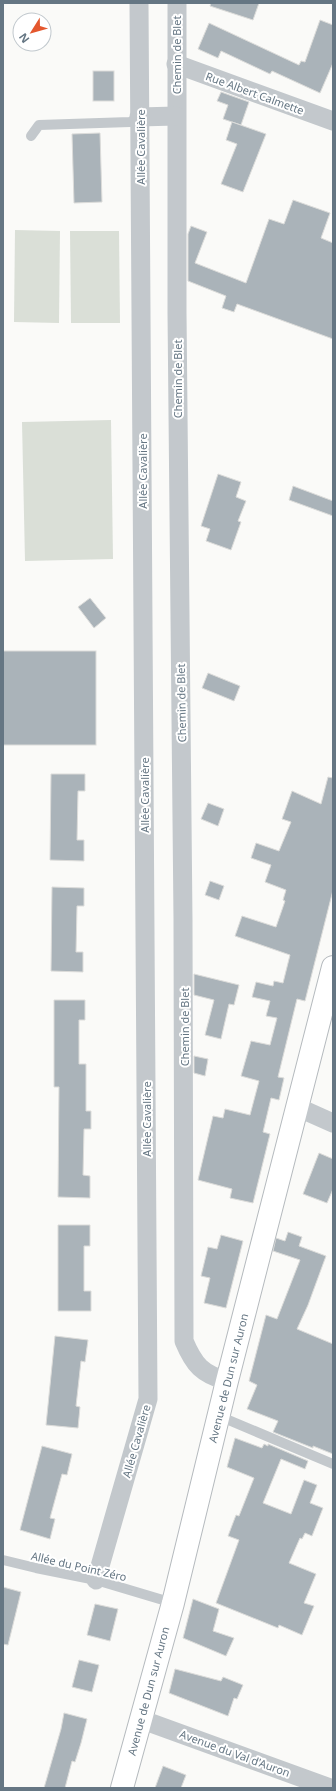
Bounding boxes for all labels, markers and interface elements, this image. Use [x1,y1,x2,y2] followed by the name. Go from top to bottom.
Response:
[12,12,52,52] north arrow
[169,16,184,94] street label: Chemin de Blet
[15,30,32,46] text: N
[204,68,306,118] street label: Rue Albert Calmette
[133,109,148,185] street label: Allée Cavalière
[170,340,185,418] street label: Chemin de Blet
[135,433,150,509] street label: Allée Cavalière
[173,663,189,742] street label: Chemin de Blet
[137,757,152,833] street label: Allée Cavalière
[177,988,192,1066] street label: Chemin de Blet
[139,1081,154,1157] street label: Allée Cavalière
[205,1312,251,1444] street label: Avenue de Dun sur Auron
[118,1403,154,1479] street label: Allée Cavalière
[30,1548,129,1584] street label: Allée du Point Zéro
[124,1625,172,1757] street label: Avenue de Dun sur Auron
[178,1726,292,1780] street label: Avenue du Val d'Auron

